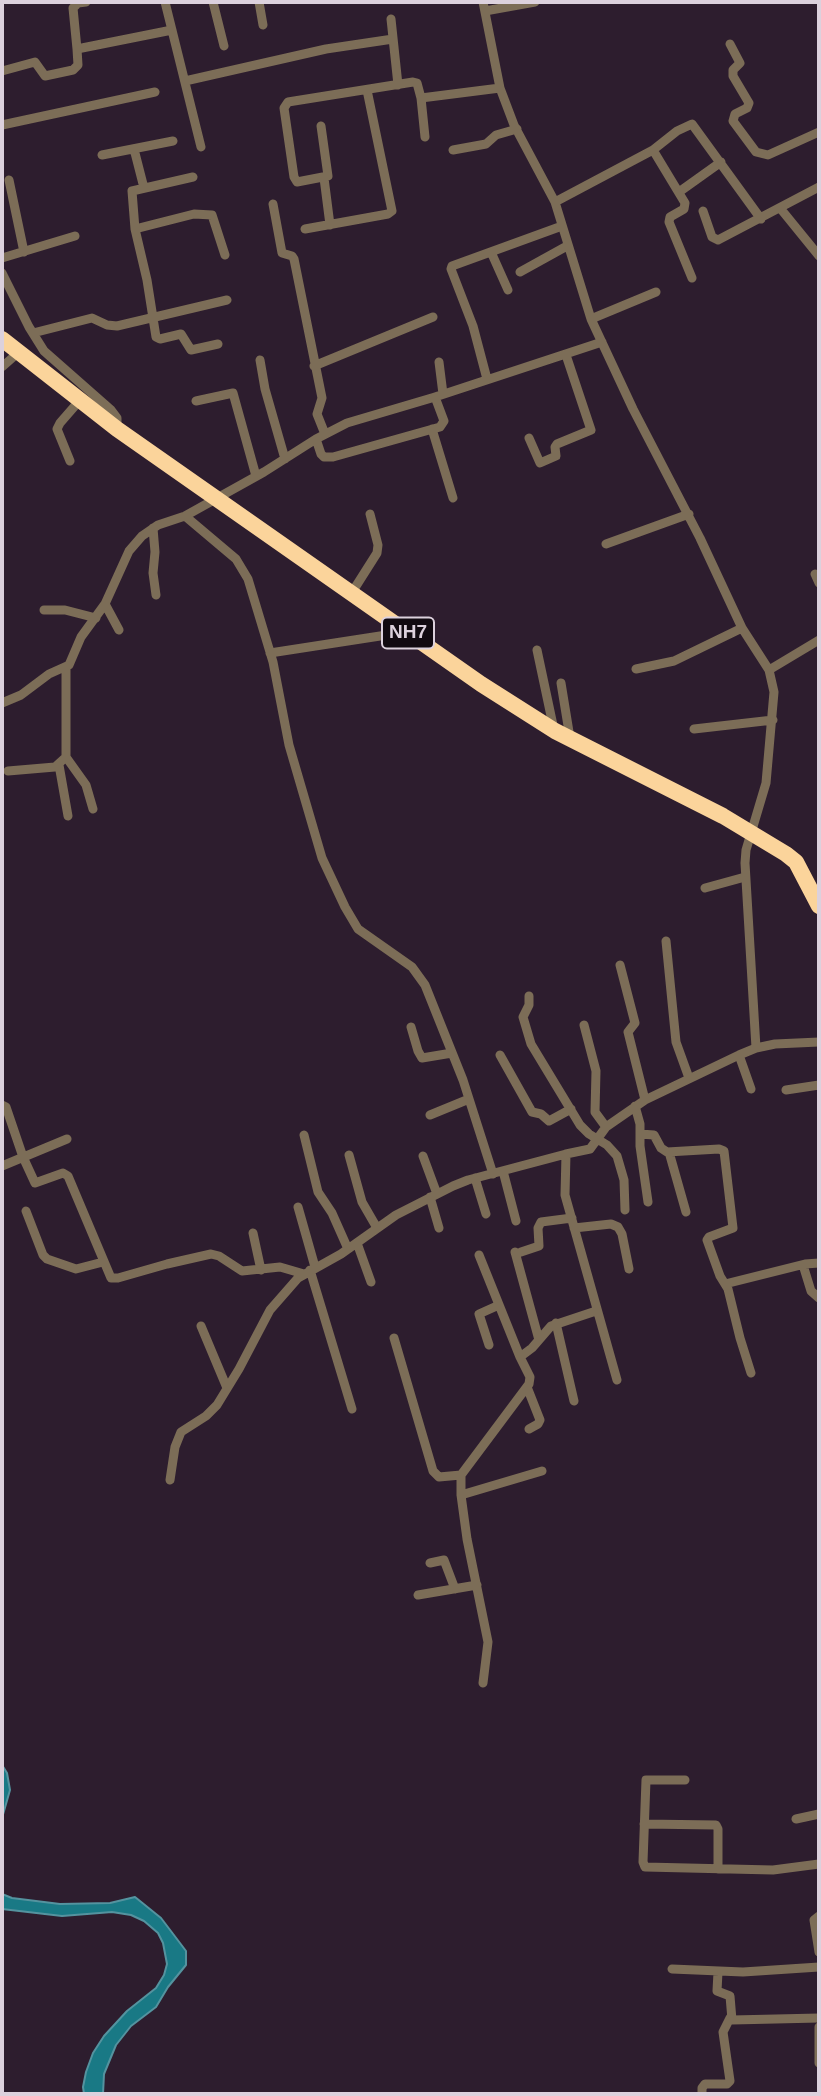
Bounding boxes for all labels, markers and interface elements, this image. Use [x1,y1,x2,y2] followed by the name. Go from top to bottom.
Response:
[382,618,434,648] road number: NH7

